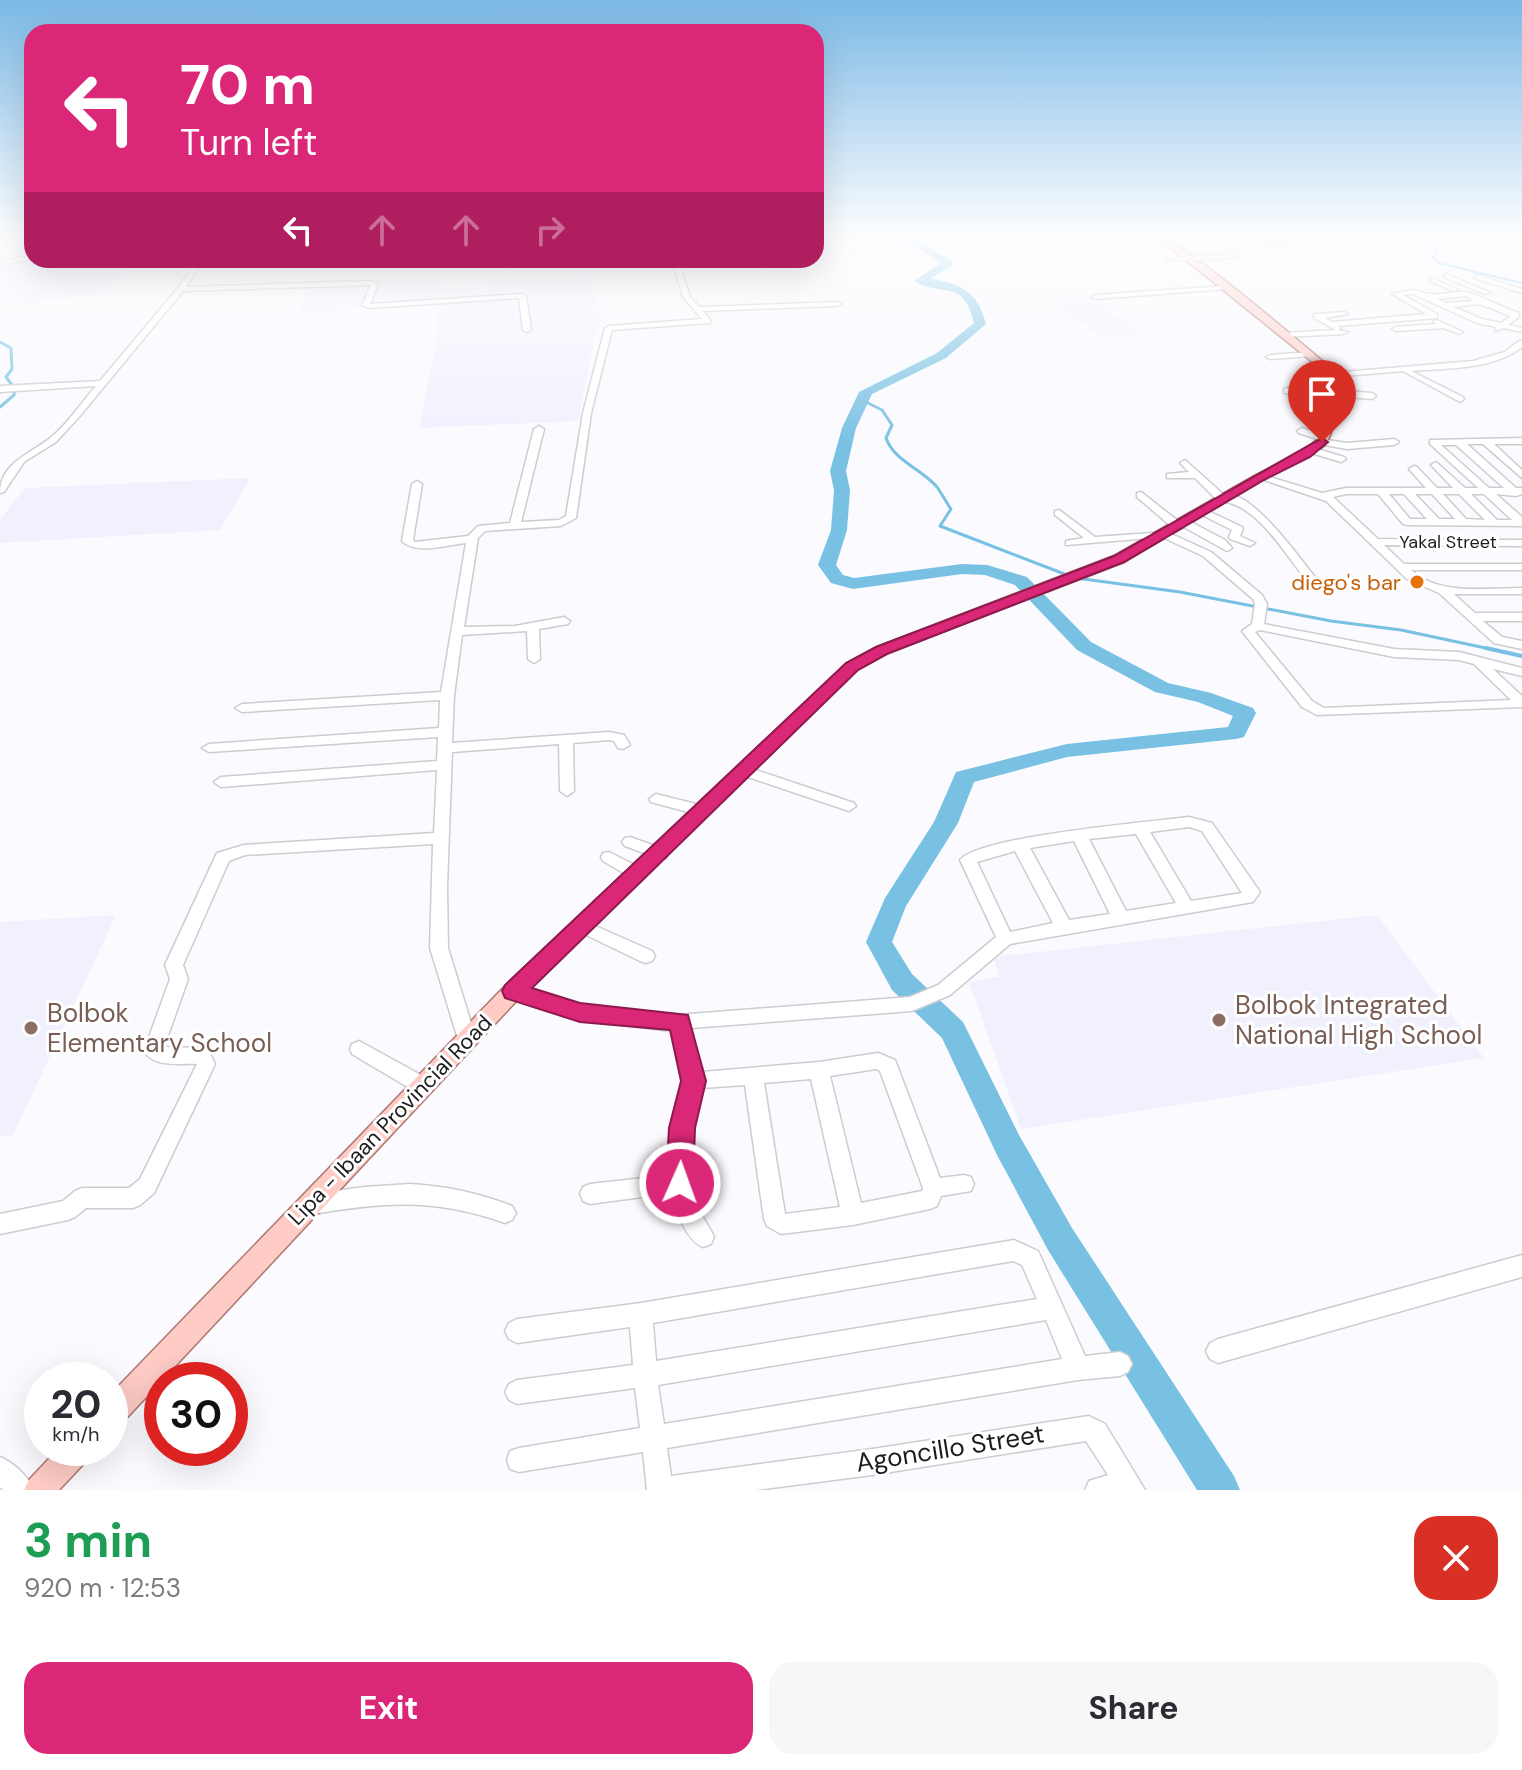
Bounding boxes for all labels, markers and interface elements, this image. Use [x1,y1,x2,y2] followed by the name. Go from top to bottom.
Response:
[180,48,315,121] text: 70 m
[48,56,152,160] icon: left
[180,119,317,166] text: Turn left
[276,208,320,252] icon: left
[360,208,404,252] icon: ahead
[444,208,488,252] icon: ahead
[528,208,572,252] icon: right
[1288,360,1356,442] pin
[1300,372,1344,416] icon: arrive
[1399,530,1497,554] street label: Yakal Street
[1291,568,1401,597] place label: diego's bar
[1408,573,1426,591] marker: diego's bar
[1235,988,1482,1052] place label: Bolbok Integrated National High School
[47,996,272,1060] place label: Bolbok Elementary School
[282,1009,498,1231] street label: Lipa - Ibaan Provincial Road
[1210,1011,1228,1029] marker: Bolbok Integrated National High School
[22,1019,40,1037] marker: Bolbok Elementary School
[638,1141,722,1225] position arrow
[144,1362,248,1466] speed limit sign: 30
[50,1378,102,1430] text: 20
[853,1416,1047,1480] street label: Agoncillo Street
[52,1421,100,1447] text: km/h
[24,1509,152,1572] text: 3 min
[1414,1516,1498,1600] button: close
[24,1571,181,1605] text: 920 m · 12:53
[24,1662,753,1754] button: Exit
[769,1662,1498,1754] button: Share

